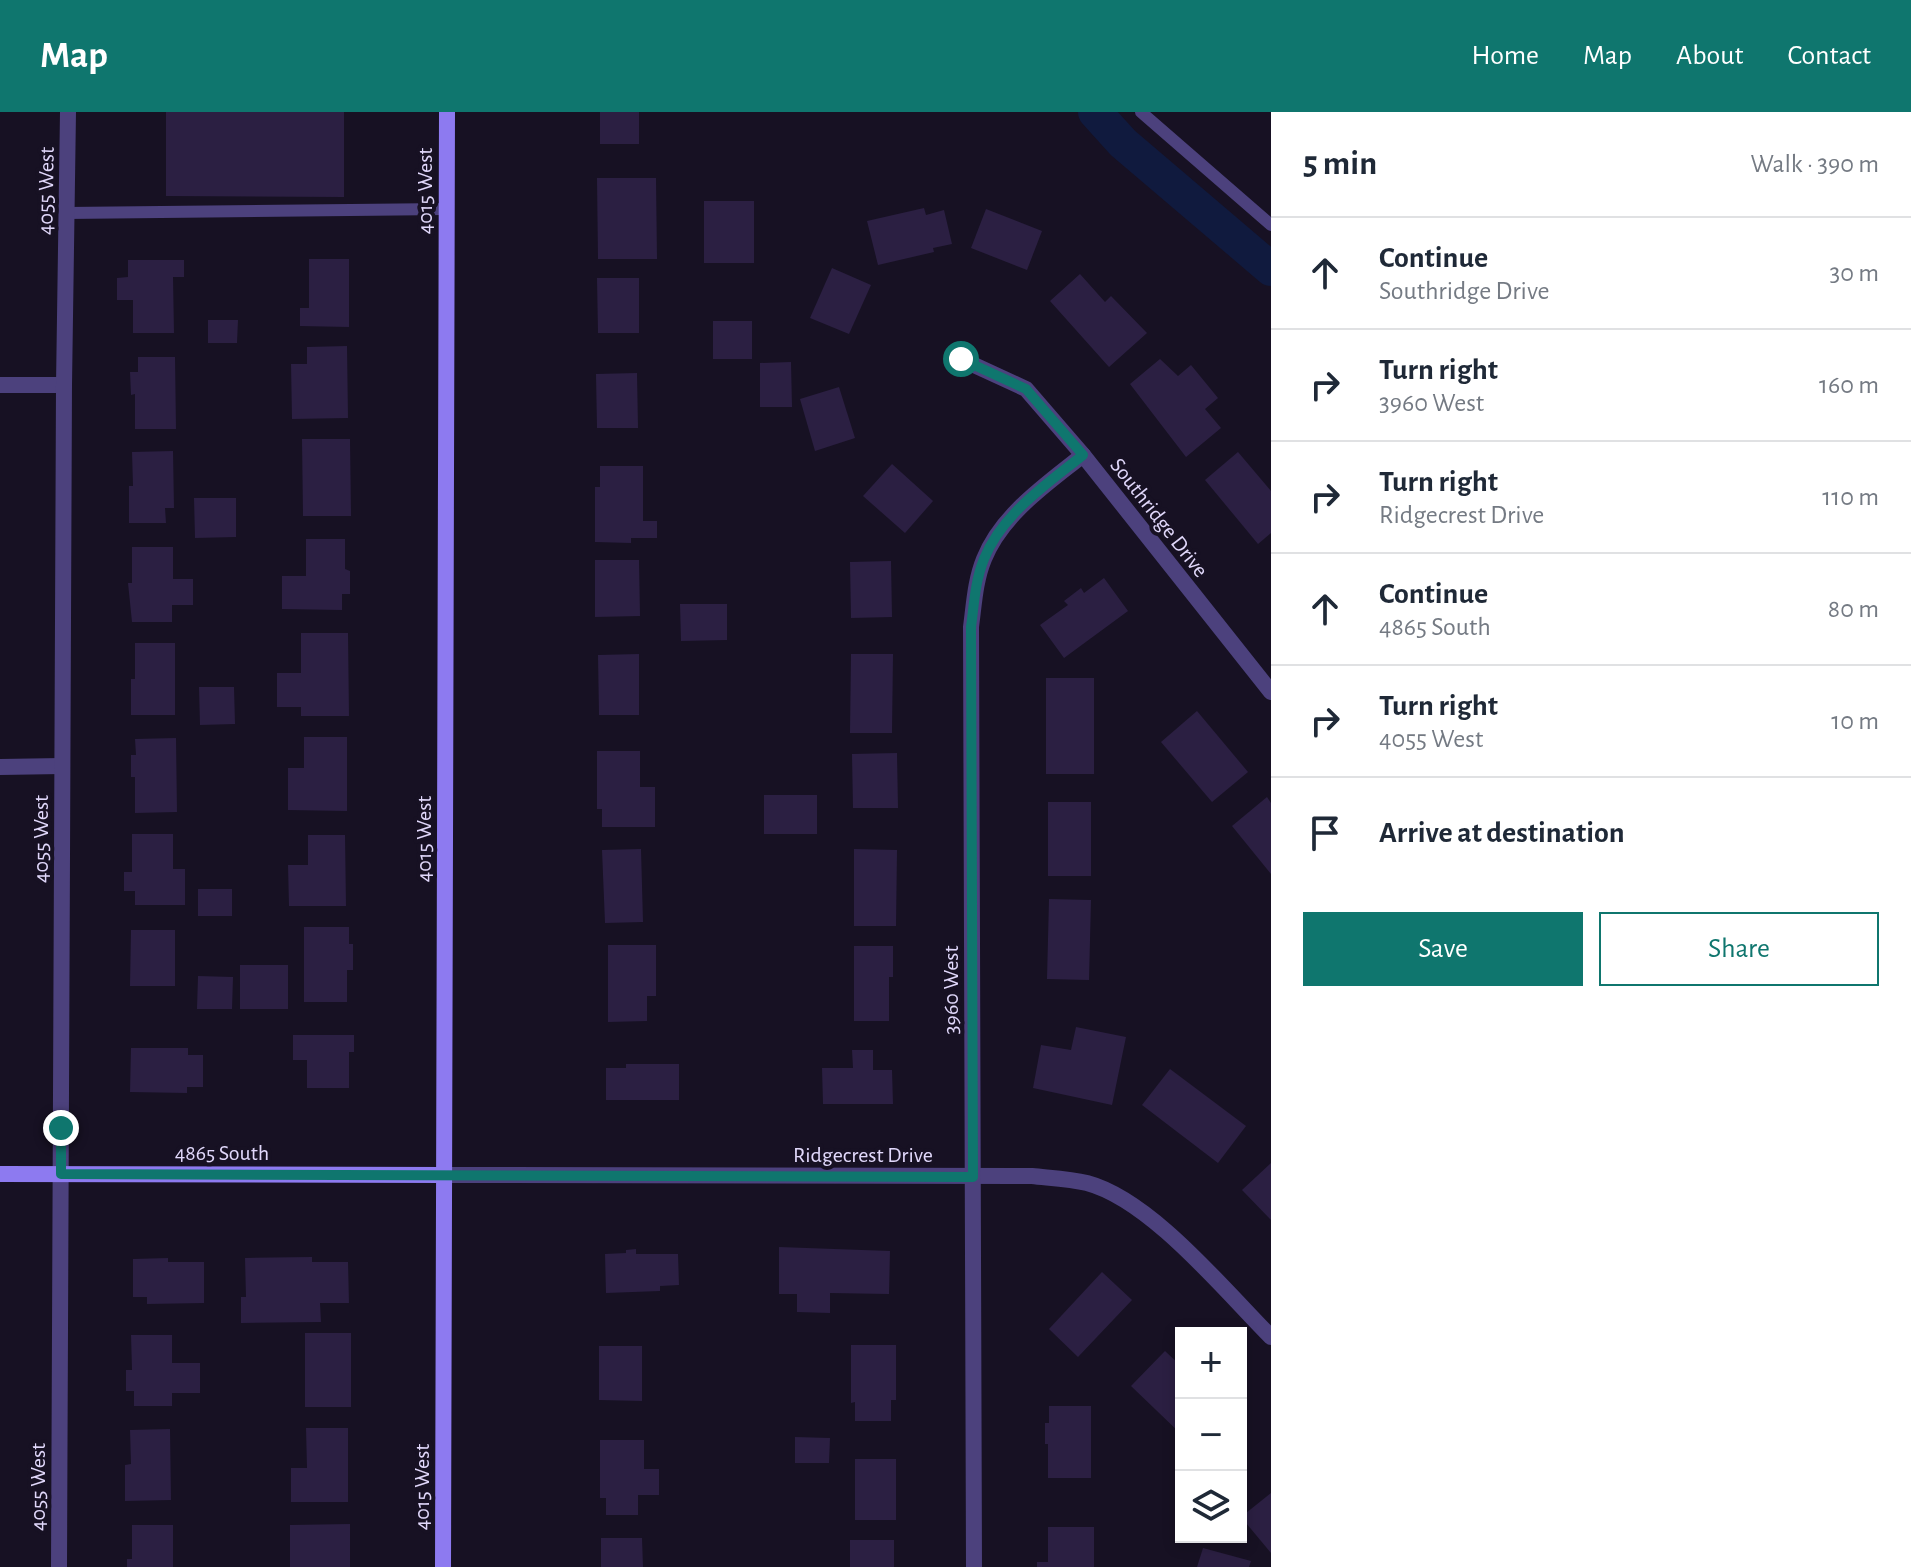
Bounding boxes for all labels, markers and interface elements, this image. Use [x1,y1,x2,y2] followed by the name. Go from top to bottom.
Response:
[40,37,108,75] text: Map
[1472,42,1539,70] text: Home
[1583,42,1632,70] text: Map
[1676,42,1744,70] text: About
[1788,42,1871,70] text: Contact
[34,147,58,235] street label: 4055 West
[1303,147,1377,181] text: 5 min
[414,148,436,234] street label: 4015 West
[1751,151,1879,177] text: Walk · 390 m
[1379,243,1488,273] text: Continue
[1303,251,1347,295] icon: ahead
[1829,260,1879,286] text: 30 m
[1379,278,1550,304] text: Southridge Drive
[943,341,979,377] route start
[1379,355,1498,385] text: Turn right
[1303,363,1347,407] icon: right
[1819,372,1879,398] text: 160 m
[1379,390,1484,416] text: 3960 West
[1106,454,1212,581] street label: Southridge Drive
[1379,467,1498,497] text: Turn right
[1303,475,1347,519] icon: right
[1822,484,1879,510] text: 110 m
[1379,502,1544,528] text: Ridgecrest Drive
[1379,579,1488,609] text: Continue
[1303,587,1347,631] icon: ahead
[1828,596,1879,622] text: 80 m
[1379,614,1491,640] text: 4865 South
[1379,691,1498,721] text: Turn right
[1303,699,1347,743] icon: right
[1831,708,1879,734] text: 10 m
[1379,726,1483,752] text: 4055 West
[30,795,52,883] street label: 4055 West
[413,796,435,882] street label: 4015 West
[1303,811,1347,855] icon: arrive
[1379,818,1625,848] text: Arrive at destination
[1303,912,1583,986] button: Save
[1599,912,1879,986] button: Share
[940,946,962,1034] street label: 3960 West
[43,1110,79,1146] route end
[175,1142,269,1164] street label: 4865 South
[793,1144,933,1166] street label: Ridgecrest Drive
[1175,1327,1247,1543] map controls
[1175,1327,1247,1399] button: +
[1175,1399,1247,1471] button: −
[27,1443,49,1531] street label: 4055 West
[411,1444,433,1530] street label: 4015 West
[1175,1471,1247,1543] button: layers

